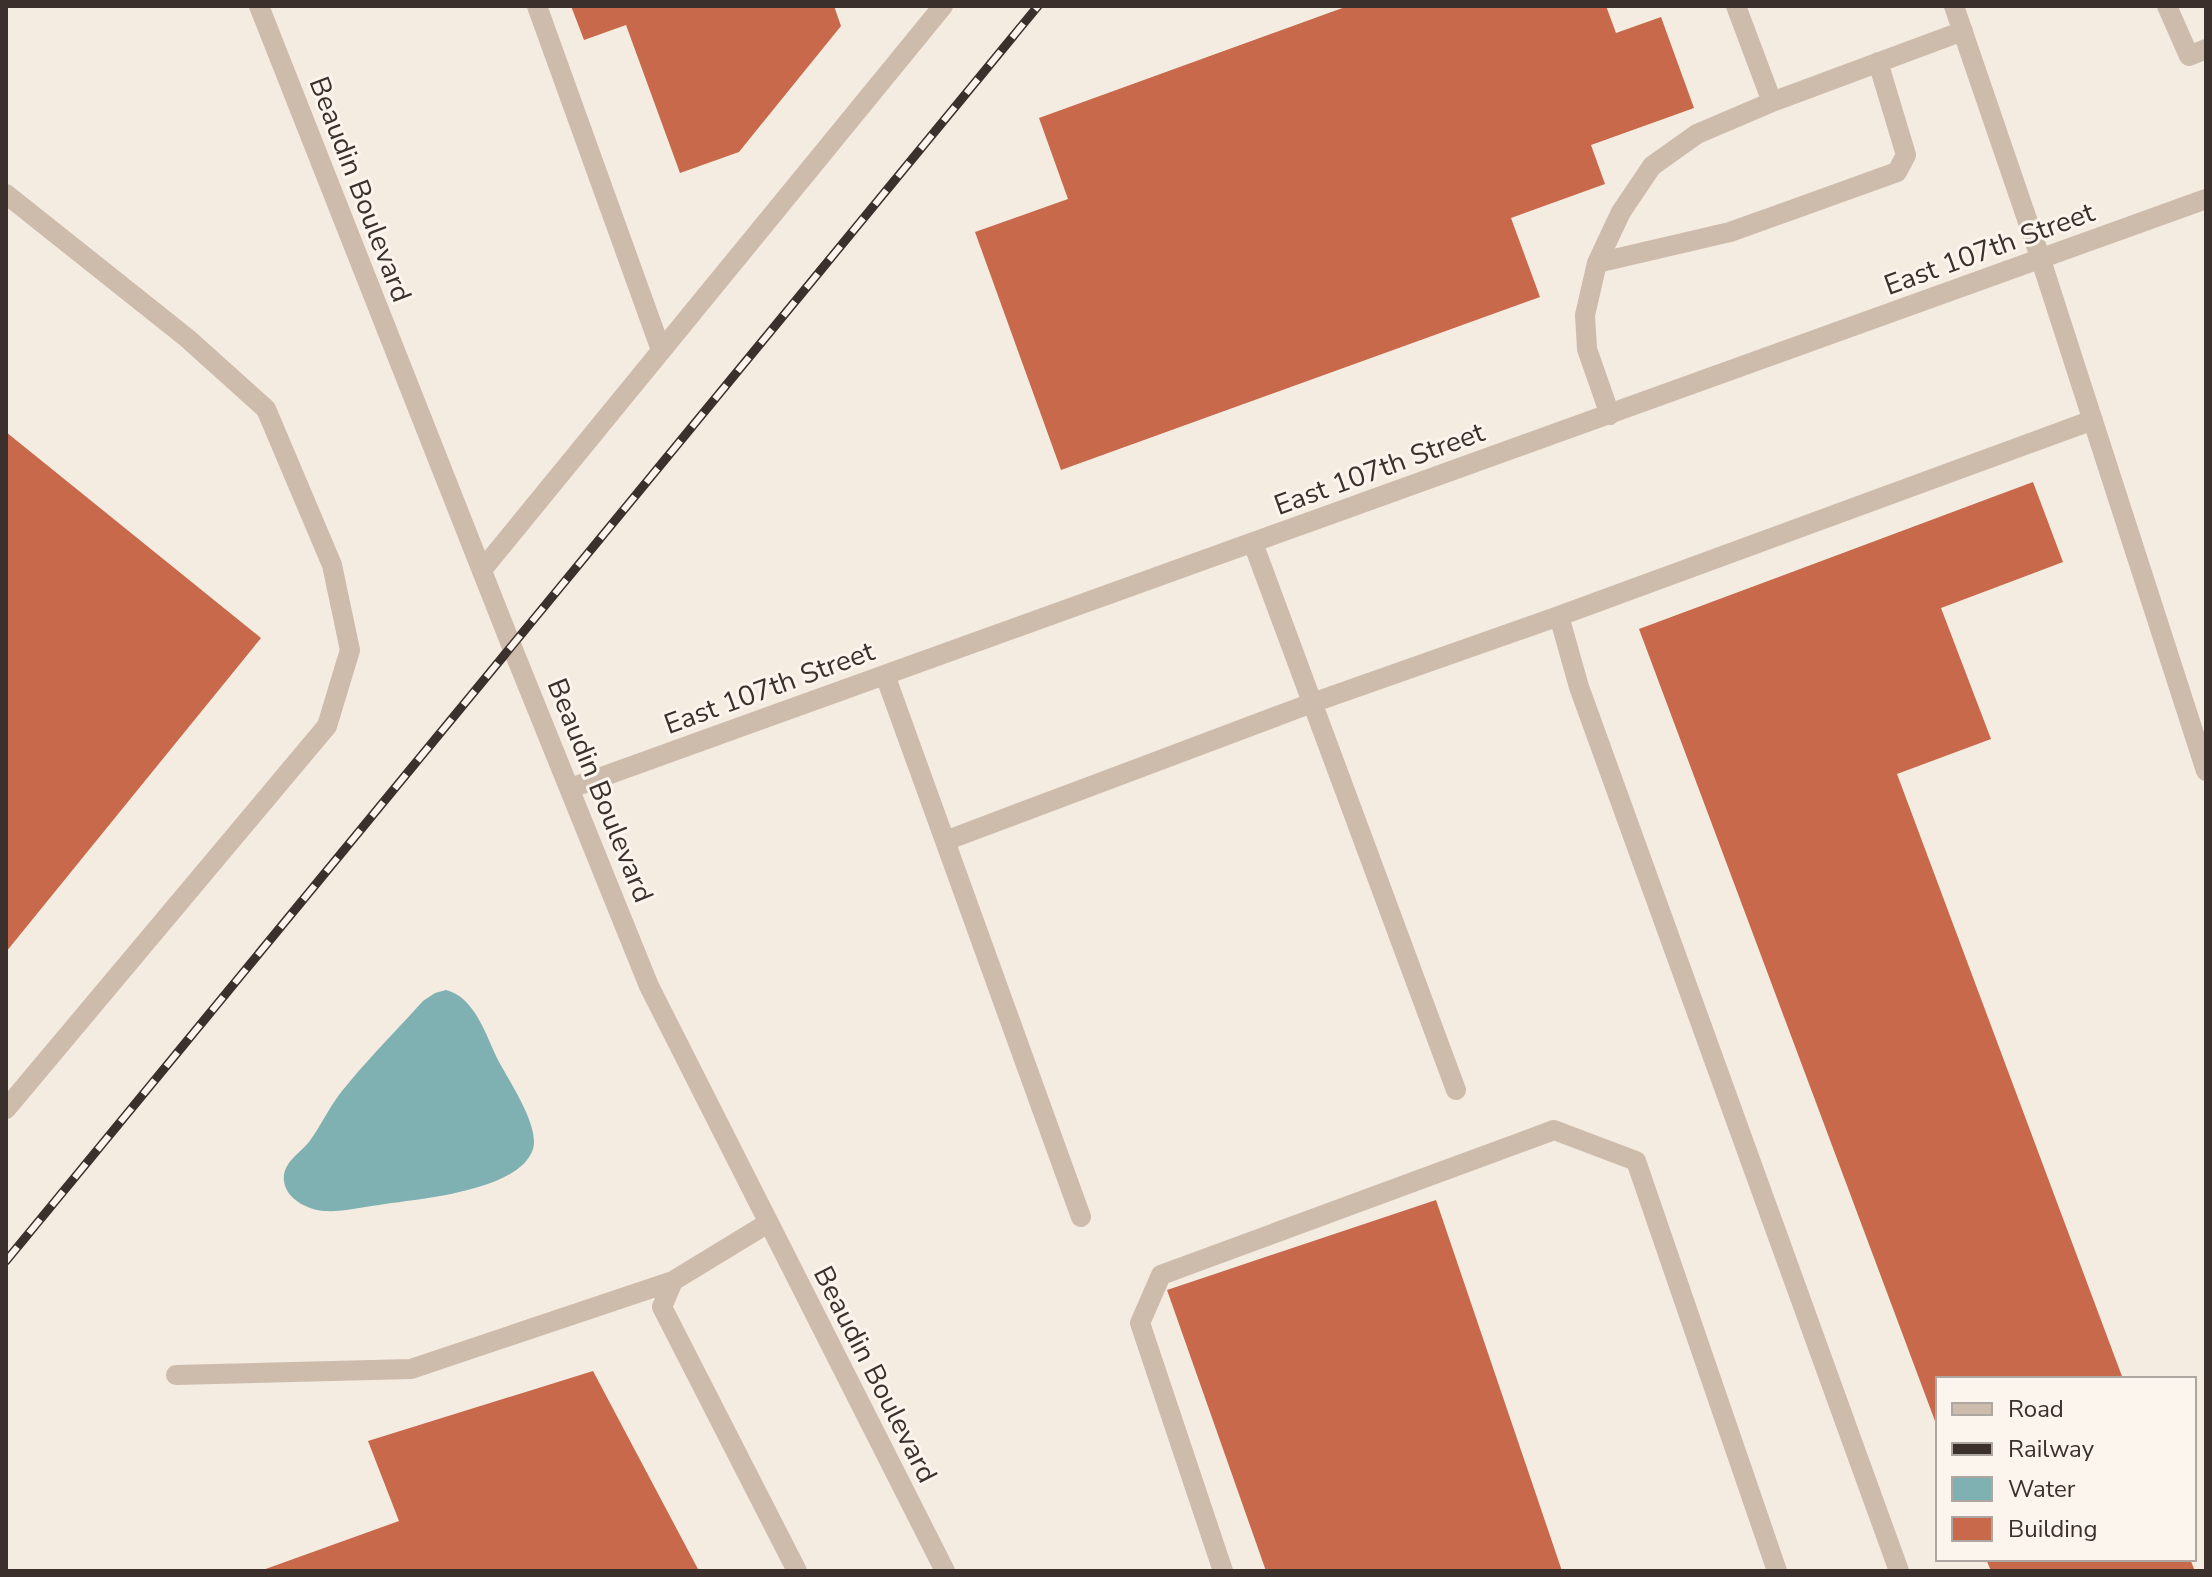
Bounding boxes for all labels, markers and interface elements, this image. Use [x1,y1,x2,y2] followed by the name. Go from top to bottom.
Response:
[300,71,421,308] street label: Beaudin Boulevard
[1879,193,2100,305] street label: East 107th Street
[1269,413,1490,525] street label: East 107th Street
[659,632,880,744] street label: East 107th Street
[538,673,662,908] street label: Beaudin Boulevard
[804,1260,946,1489] street label: Beaudin Boulevard
[1936,1377,2196,1561] legend
[2008,1393,2064,1425] text: Road
[2008,1433,2095,1465] text: Railway
[2008,1473,2076,1505] text: Water
[2008,1513,2098,1545] text: Building

